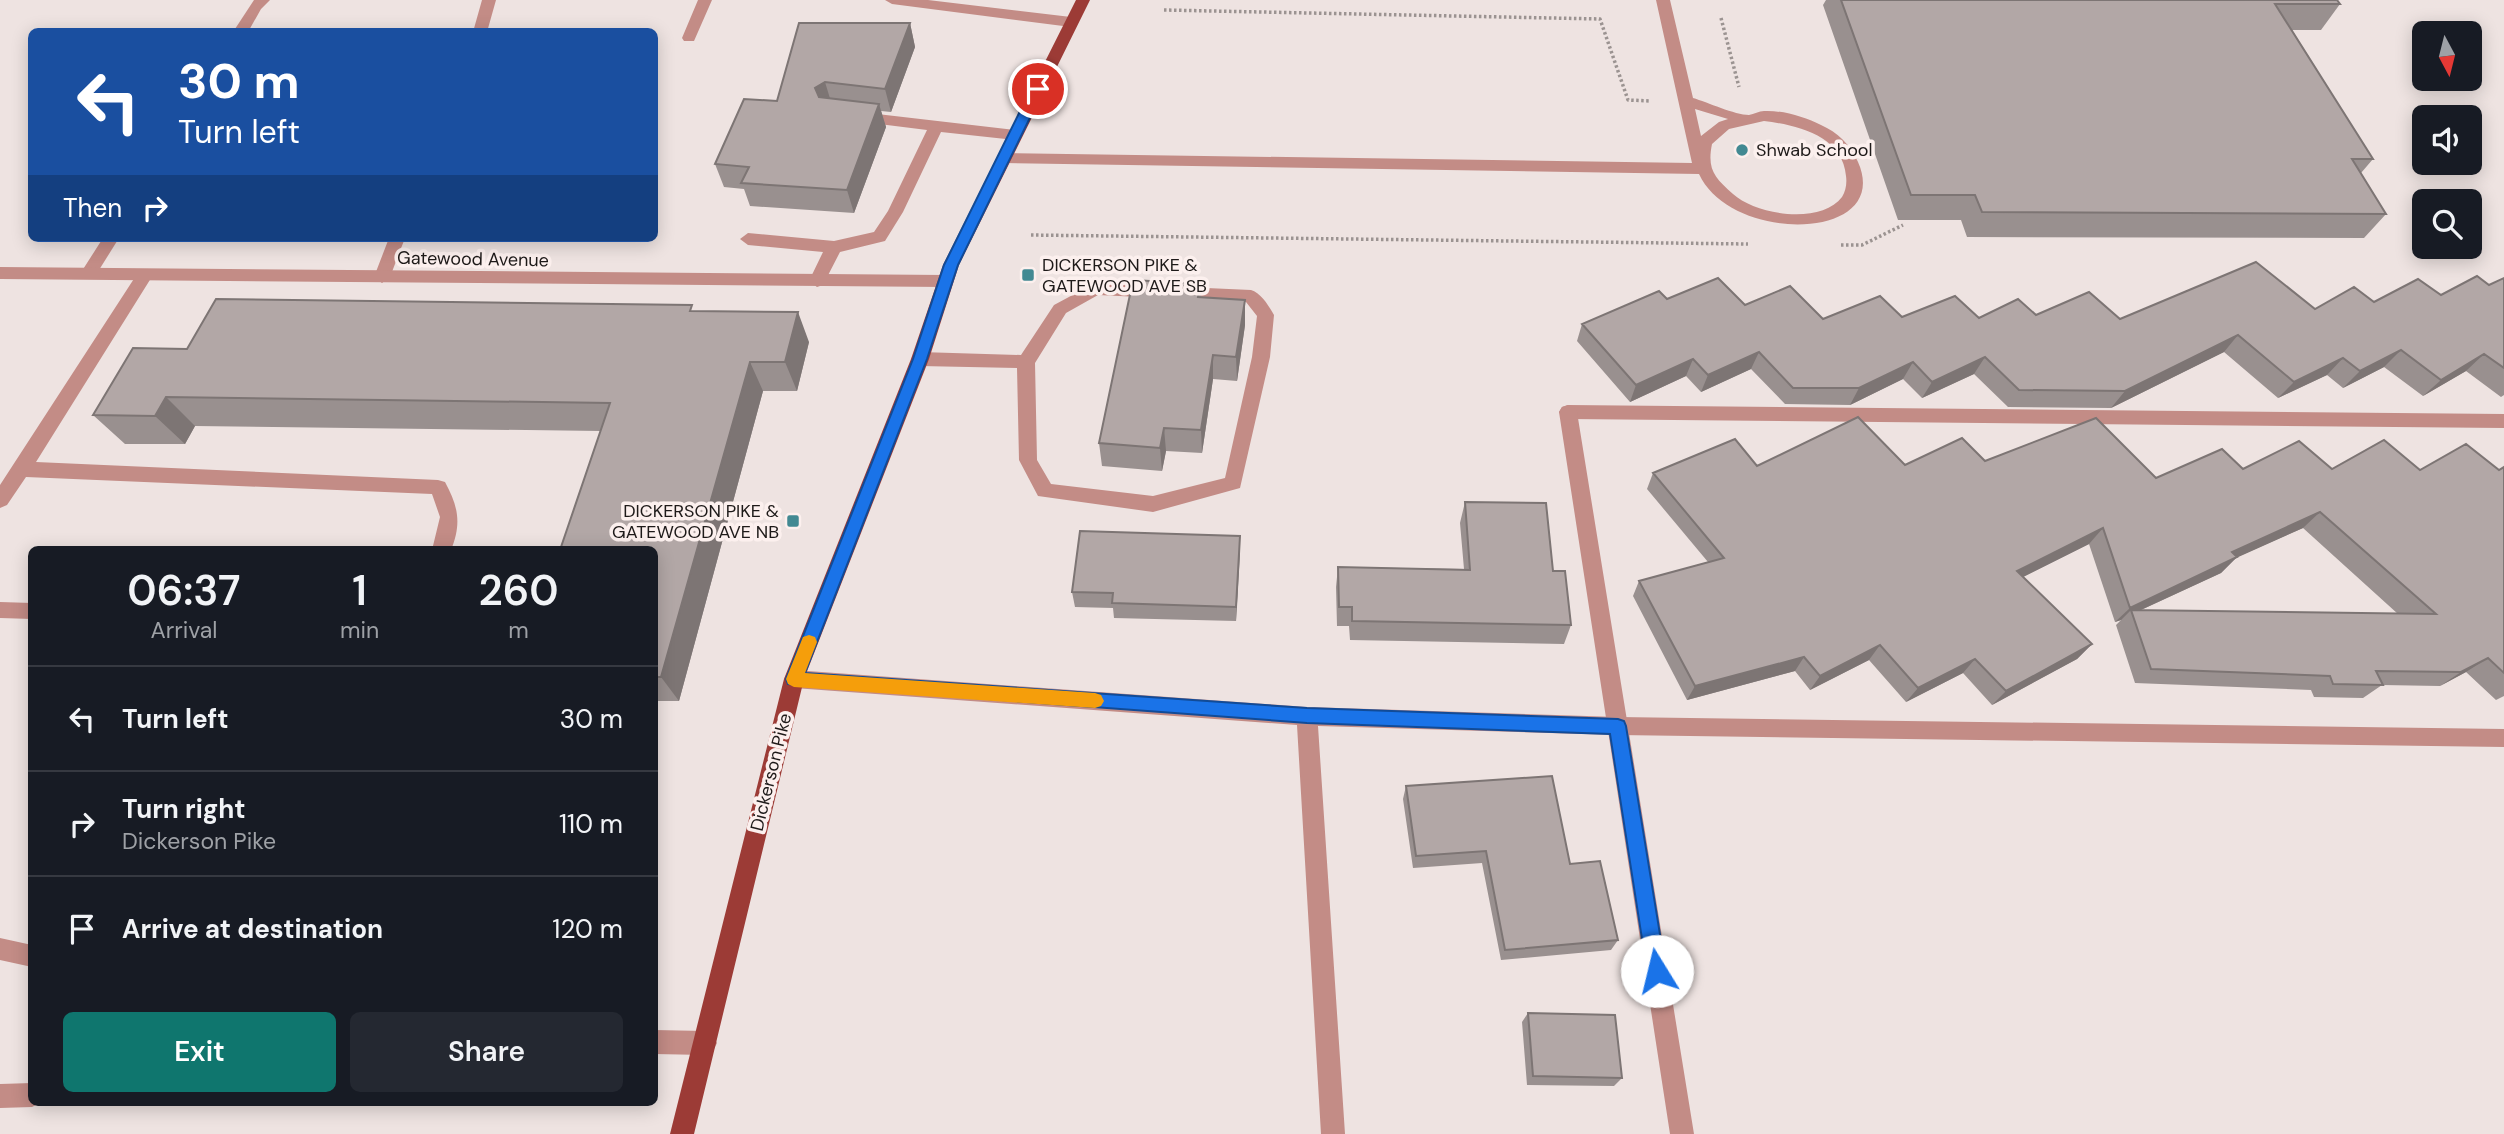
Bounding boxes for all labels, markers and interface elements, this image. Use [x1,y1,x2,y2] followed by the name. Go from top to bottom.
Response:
[2412,21,2482,91] north arrow
[2412,21,2482,259] map controls
[178,49,300,113] text: 30 m
[63,56,154,147] icon: left
[1008,59,1068,119] pin
[1019,70,1057,108] icon: arrive
[2412,105,2482,175] button: sound
[178,111,300,153] text: Turn left
[1756,138,1873,162] place label: Shwab School
[1734,142,1750,158] marker: Shwab School
[136,189,174,227] icon: right
[2412,189,2482,259] button: search
[63,191,122,225] text: Then
[397,246,549,272] street label: Gatewood Avenue
[1042,253,1207,298] place label: DICKERSON PIKE & GATEWOOD AVE SB
[1020,267,1036,283] marker: DICKERSON PIKE & GATEWOOD AVE SB
[612,499,779,544] place label: DICKERSON PIKE & GATEWOOD AVE NB
[785,513,801,529] marker: DICKERSON PIKE & GATEWOOD AVE NB
[127,563,241,618] text: 06:37
[352,563,367,618] text: 1
[479,563,559,618] text: 260
[150,615,217,645] text: Arrival
[340,615,379,645] text: min
[508,615,529,645] text: m
[63,700,101,738] icon: left
[122,702,229,736] text: Turn left
[560,702,623,736] text: 30 m
[745,711,797,833] street label: Dickerson Pike
[122,792,246,826] text: Turn right
[63,805,101,843] icon: right
[559,807,623,841] text: 110 m
[122,826,276,856] text: Dickerson Pike
[63,910,101,948] icon: arrive
[122,912,383,946] text: Arrive at destination
[552,912,623,946] text: 120 m
[1620,934,1694,1008] position arrow
[63,1012,336,1092] button: Exit
[350,1012,623,1092] button: Share

